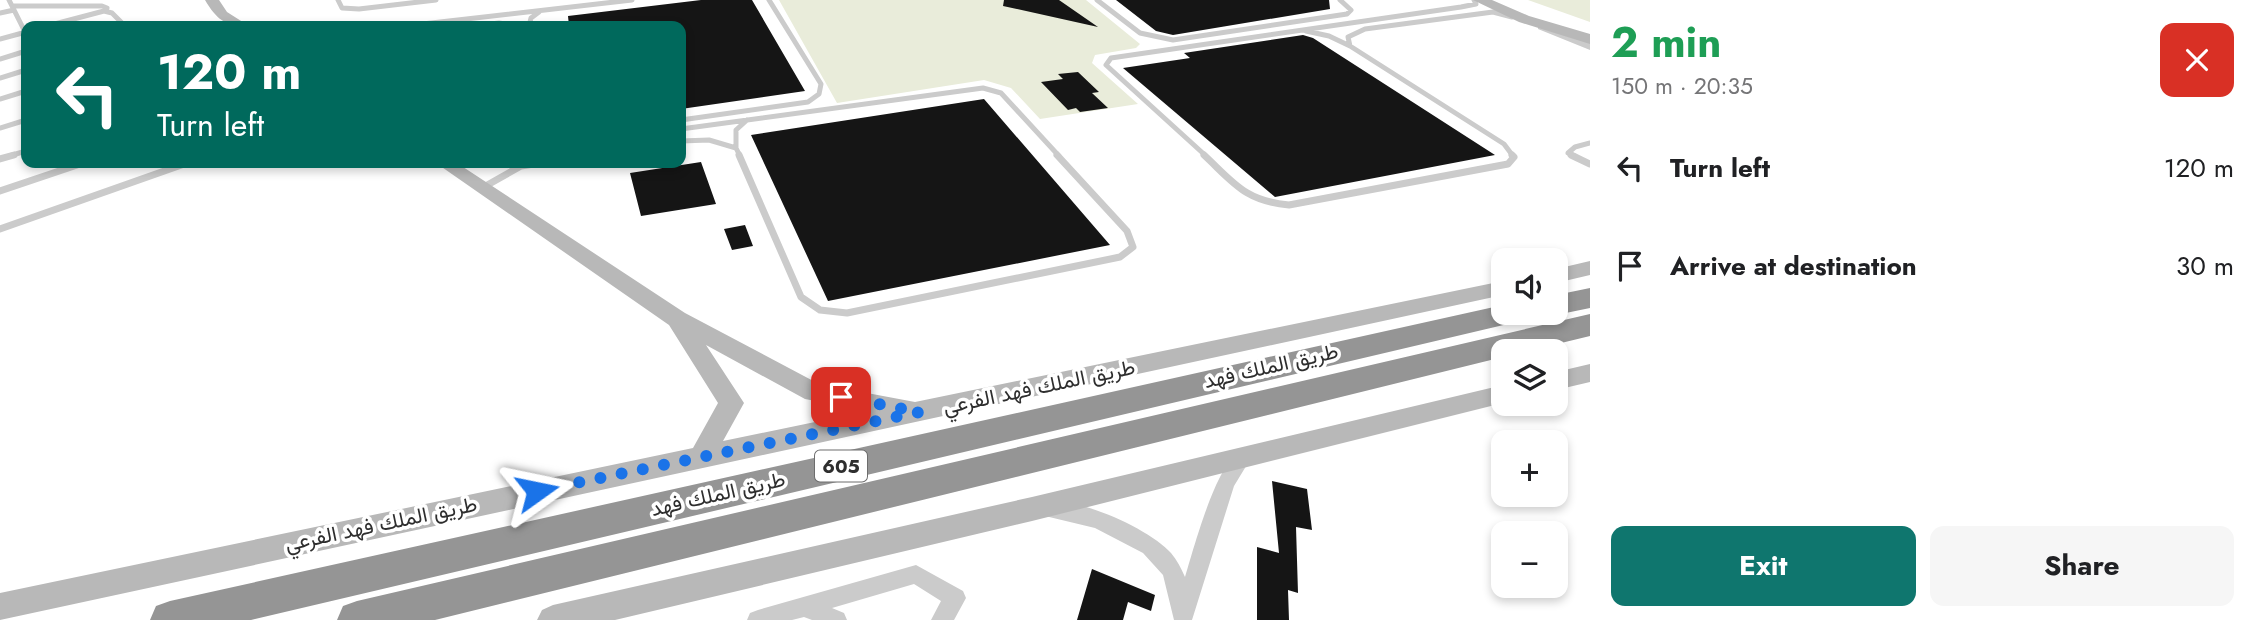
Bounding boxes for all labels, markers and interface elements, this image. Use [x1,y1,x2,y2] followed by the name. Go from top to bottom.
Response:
[1611,12,1721,73] text: 2 min
[2160,23,2234,97] button: close
[157,37,301,107] text: 120 m
[42,49,133,140] icon: left
[1611,69,1753,103] text: 150 m · 20:35
[157,102,264,148] text: Turn left
[1611,149,1649,187] icon: left
[1670,149,1770,187] text: Turn left
[2164,149,2234,187] text: 120 m
[1611,247,1649,285] icon: arrive
[1670,247,1917,285] text: Arrive at destination
[2176,247,2234,285] text: 30 m
[1491,248,1568,598] map controls
[1491,248,1568,325] button: sound
[1201,336,1341,396] street label: طريق الملك فهد
[1491,339,1568,416] button: layers
[940,352,1138,424] street label: طريق الملك فهد الفرعي
[811,367,871,427] pin
[822,378,860,416] icon: arrive
[1491,430,1568,507] button: +
[815,450,867,481] road number: 605
[500,454,574,528] position arrow
[648,464,788,524] street label: طريق الملك فهد
[282,489,480,561] street label: طريق الملك فهد الفرعي
[1491,521,1568,598] button: −
[1611,526,1916,606] button: Exit
[1930,526,2234,606] button: Share

